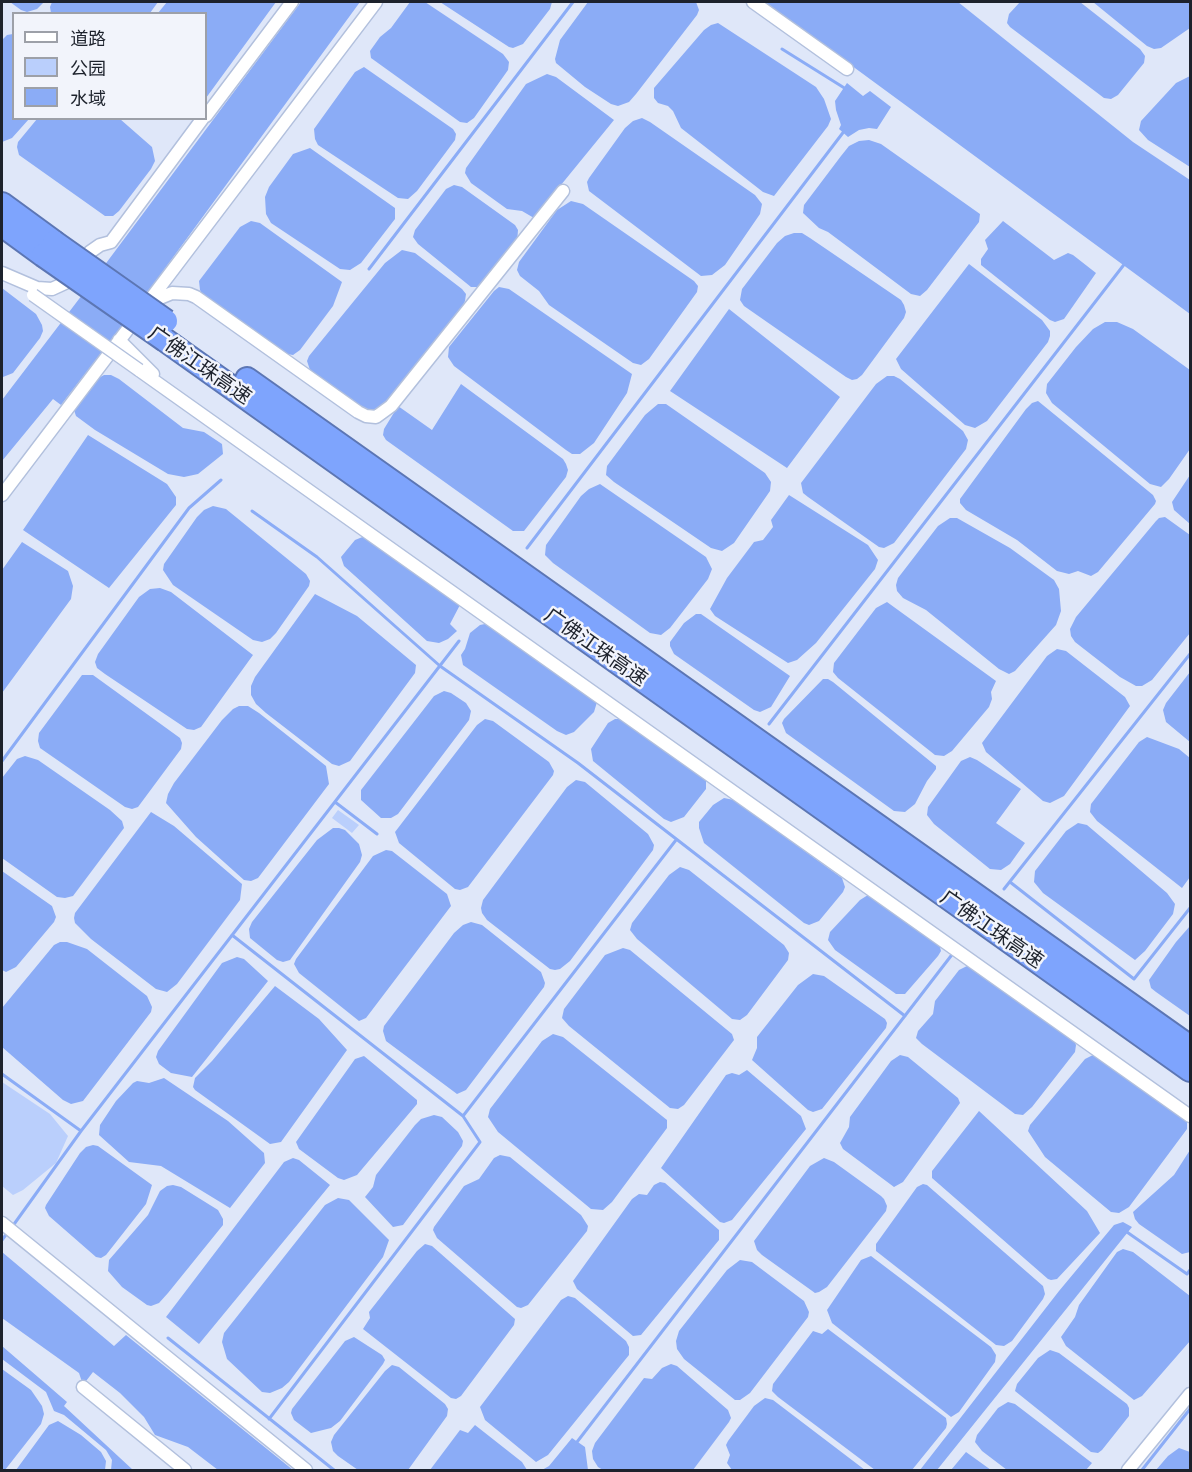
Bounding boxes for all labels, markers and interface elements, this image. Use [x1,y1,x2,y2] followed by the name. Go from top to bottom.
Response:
[12,12,207,120] legend
[70,28,106,48] text: 道路
[70,58,106,78] text: 公园
[70,88,106,108] text: 水域
[144,321,256,409] street label: 广佛江珠高速
[540,603,652,691] street label: 广佛江珠高速
[936,885,1048,973] street label: 广佛江珠高速

